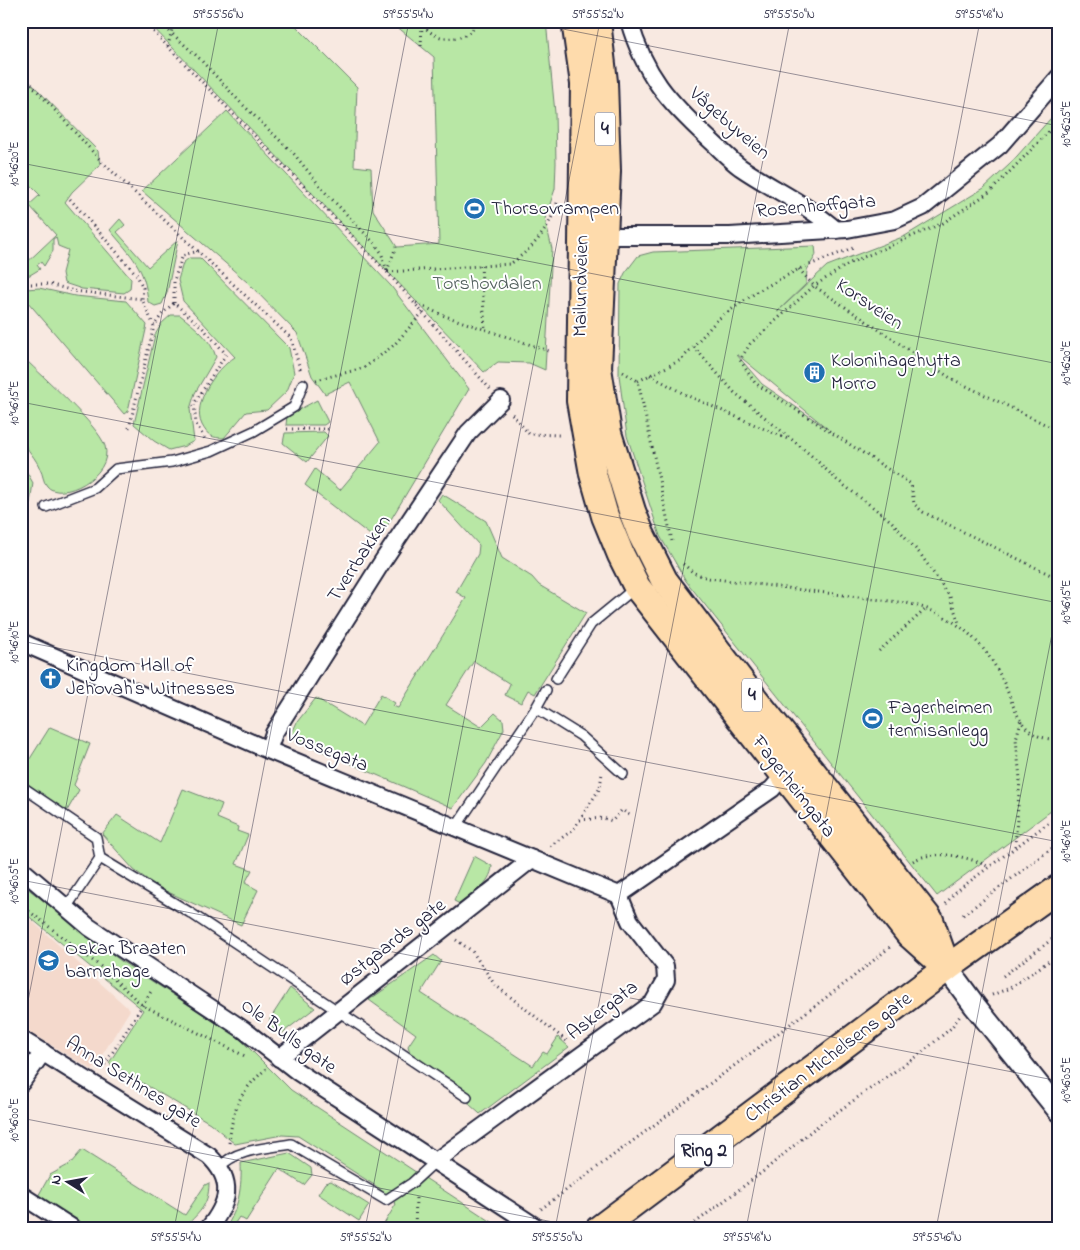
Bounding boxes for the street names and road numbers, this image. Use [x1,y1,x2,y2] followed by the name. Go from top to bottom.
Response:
[681,80,776,168] street label: Vågebyveien
[595,112,615,146] road number: 4
[755,187,877,228] street label: Rosenhoffgata
[567,235,597,337] street label: Mailundveien
[829,272,909,338] street label: Korsveien
[321,510,399,608] street label: Tverrbakken
[742,678,762,712] road number: 4
[280,721,373,782] street label: Vossegata
[742,729,842,845] street label: Fagerheimgata
[333,892,453,995] street label: Østgaards gate
[561,974,646,1049] street label: Askergata
[739,985,919,1131] street label: Christian Michelsens gate
[233,992,342,1083] street label: Ole Bulls gate
[59,1030,207,1137] street label: Anna Sethnes gate
[675,1134,733,1168] road number: Ring 2

